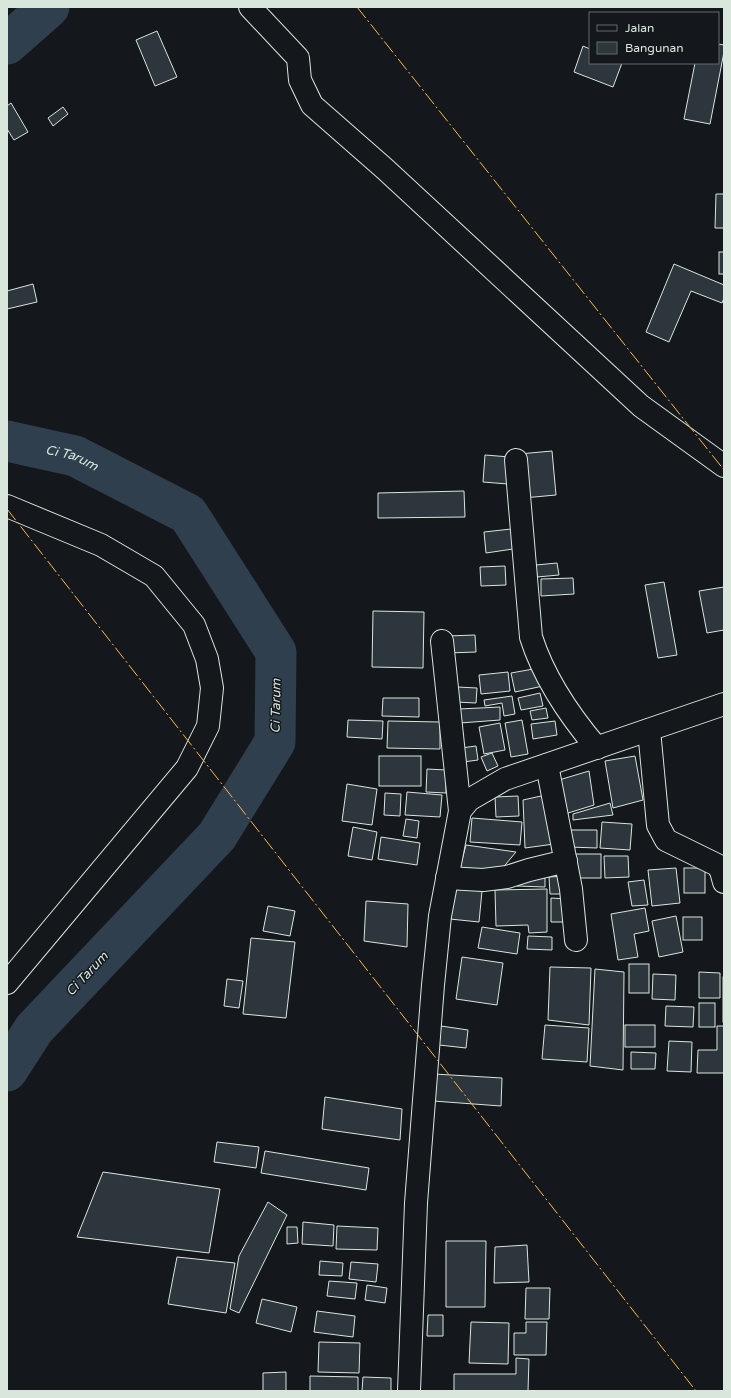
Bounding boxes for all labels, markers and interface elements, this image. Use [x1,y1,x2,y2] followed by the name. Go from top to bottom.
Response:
[589,12,719,64] legend
[625,21,654,35] text: Jalan
[625,41,684,55] text: Bangunan
[44,442,102,475] water label: Ci Tarum
[268,677,284,733] water label: Ci Tarum
[63,948,112,999] water label: Ci Tarum

